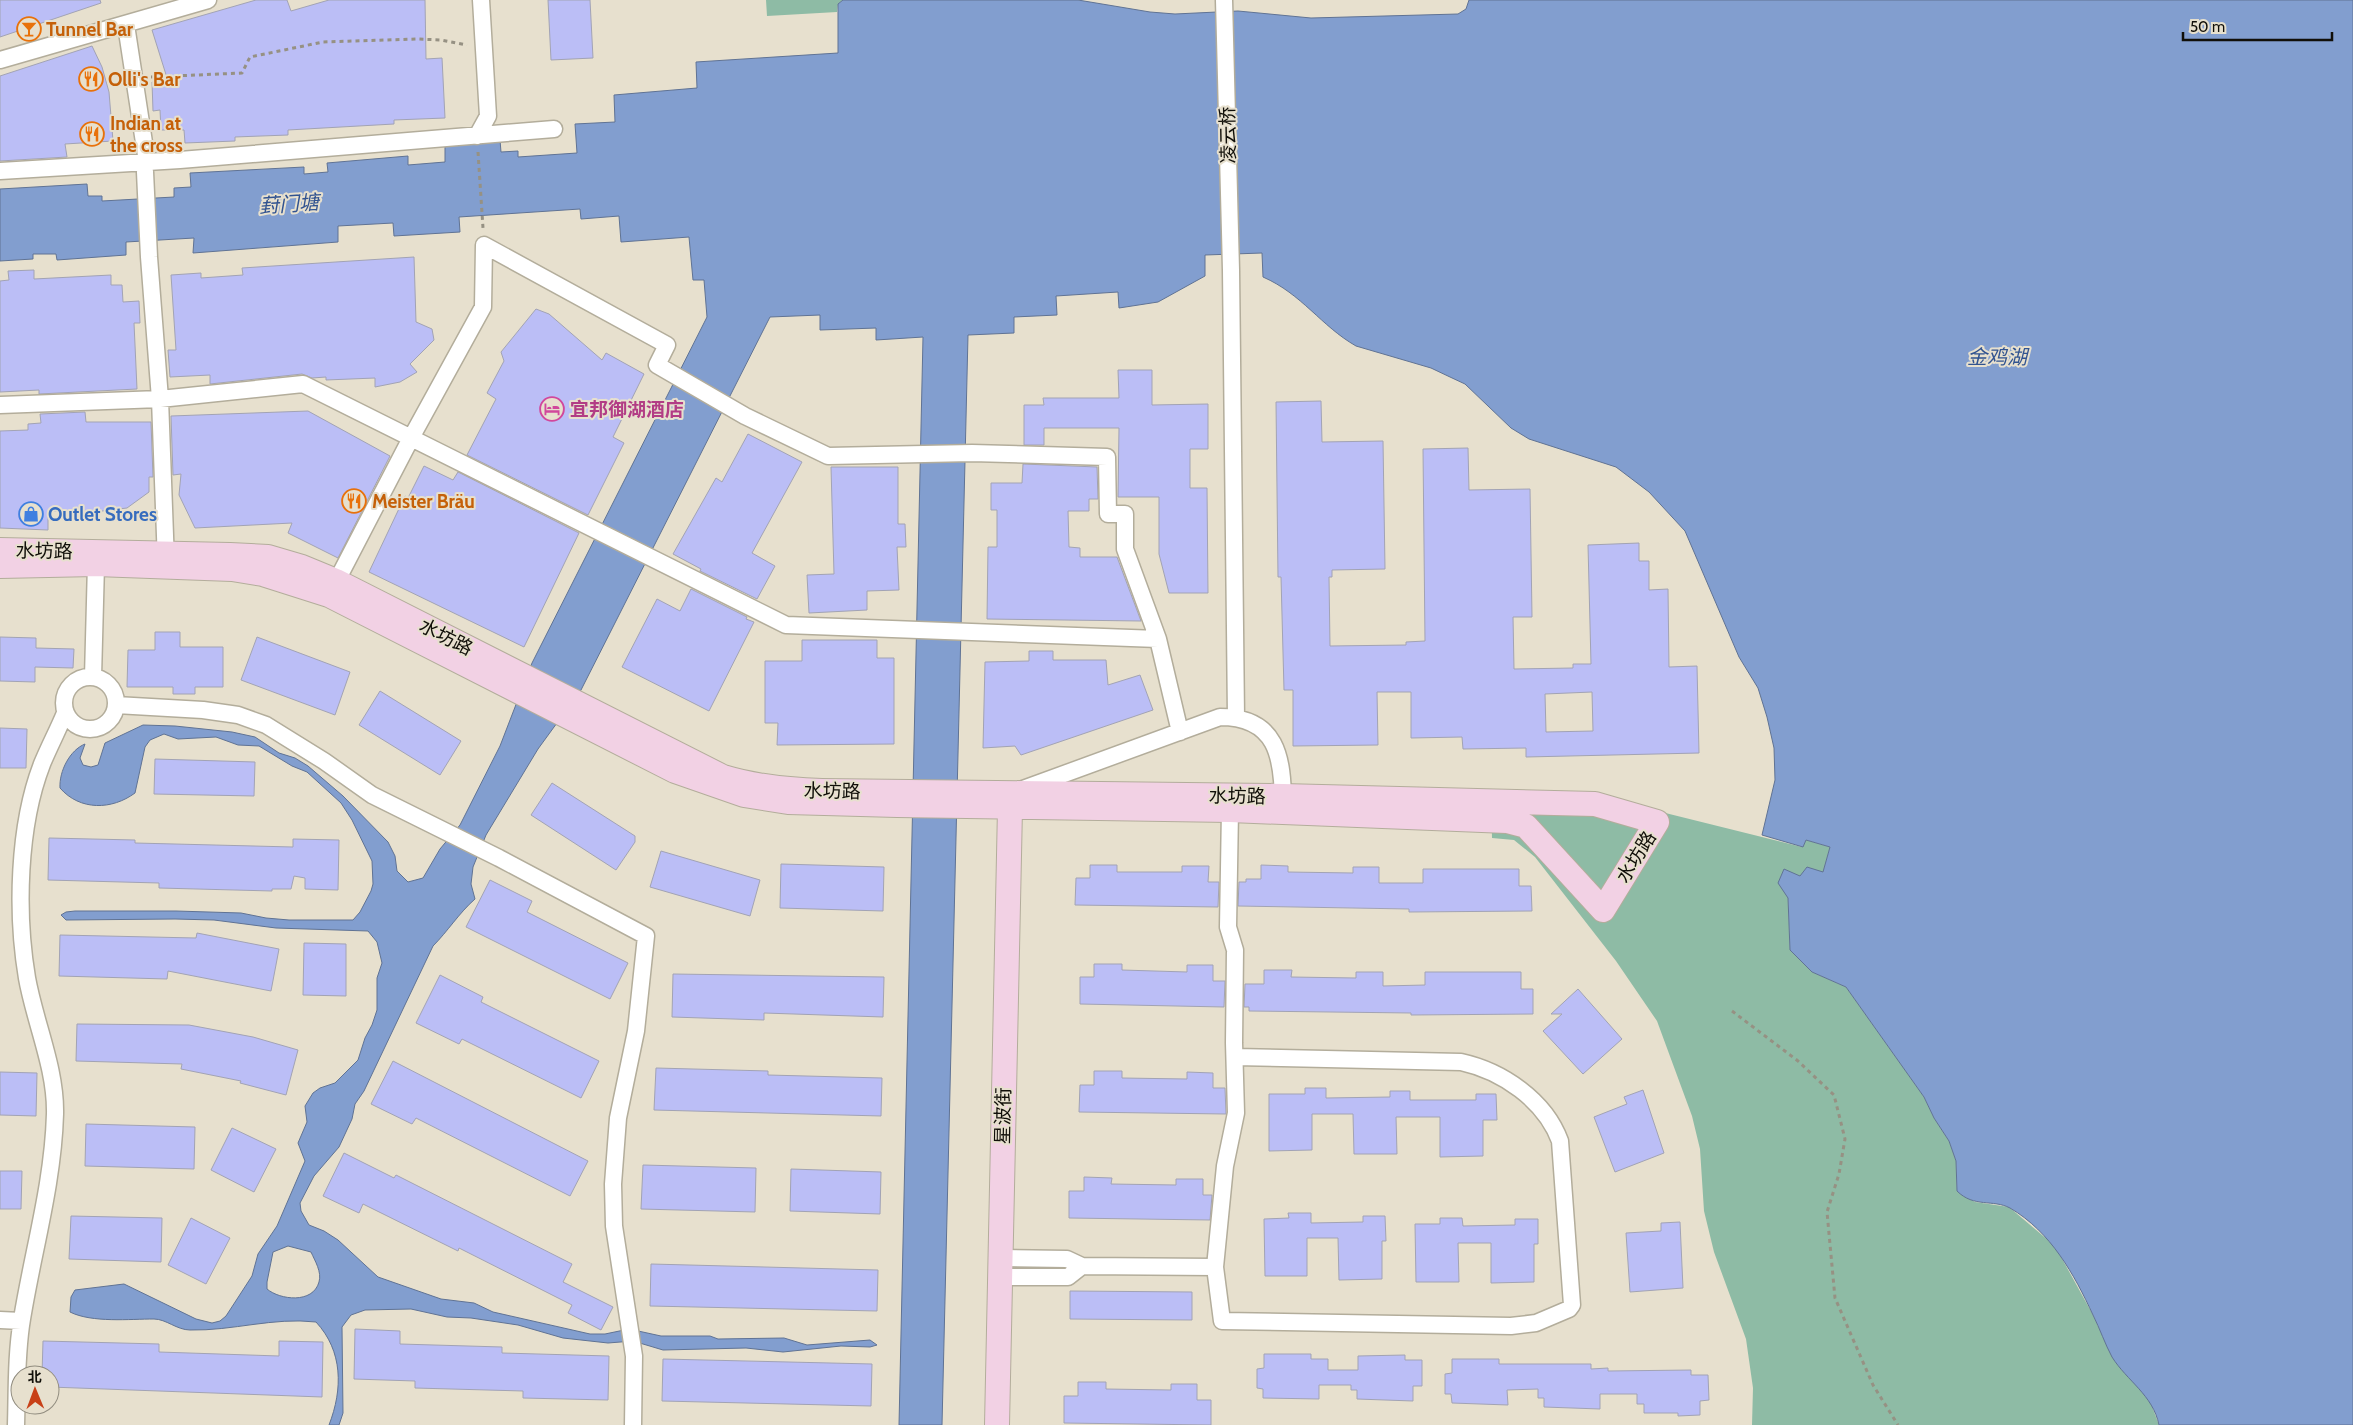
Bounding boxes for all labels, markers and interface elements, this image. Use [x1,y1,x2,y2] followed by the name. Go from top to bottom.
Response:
[2183,10,2332,42] scale bar
[16,16,42,42] bar icon: Tunnel Bar
[46,18,134,41] place label: Tunnel Bar
[2190,18,2225,36] text: 50 m
[78,66,104,92] restaurant icon: Olli's Bar
[108,68,181,91] place label: Olli's Bar
[1216,106,1240,164] street label: 凌云桥
[110,112,183,157] place label: Indian at the cross
[79,121,105,147] restaurant icon: Indian at the cross
[258,190,323,218] water label: 葑门塘
[1967,345,2030,369] water label: 金鸡湖
[539,396,565,422] hotel icon: 宜邦御湖酒店
[570,398,684,421] place label: 宜邦御湖酒店
[341,488,367,514] restaurant icon: Meister Bräu
[372,490,475,513] place label: Meister Bräu
[18,501,44,527] shop icon: Outlet Stores
[48,503,157,526] place label: Outlet Stores
[15,539,73,563] street label: 水坊路
[415,614,477,660] street label: 水坊路
[803,779,861,803] street label: 水坊路
[1208,784,1266,808] street label: 水坊路
[1611,827,1661,887] street label: 水坊路
[991,1087,1015,1145] street label: 星波街
[10,1365,60,1415] north arrow
[28,1368,42,1386] text: 北

